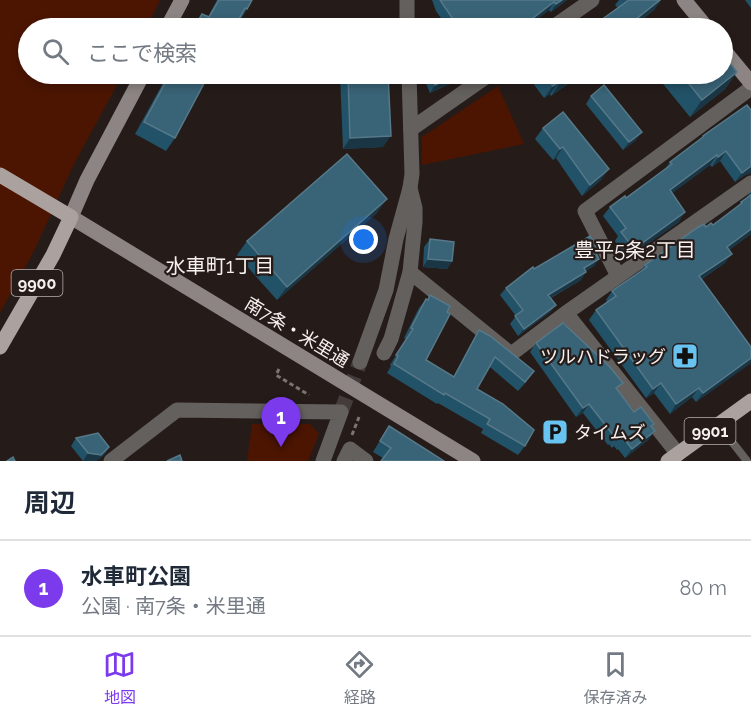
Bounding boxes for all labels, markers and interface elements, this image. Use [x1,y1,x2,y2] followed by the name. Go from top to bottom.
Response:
[18,18,733,84] search box
[39,35,72,68] icon: search
[87,40,197,66] text: ここで検索
[349,225,378,254] your location
[574,238,696,262] district label: 豊平5条2丁目
[166,254,274,278] district label: 水車町1丁目
[12,270,63,296] road number: 9900
[241,293,353,371] street label: 南7条・米里通
[670,341,700,371] pharmacy icon: ツルハドラッグ
[540,346,666,367] place label: ツルハドラッグ
[262,398,300,447] pin: 1
[540,417,570,447] parking icon: タイムズ
[684,418,736,444] road number: 9901
[574,422,646,443] place label: タイムズ
[24,488,76,518] text: 周辺
[81,563,191,589] text: 水車町公園
[39,576,48,600] text: 1
[679,576,727,600] text: 80 m
[81,594,266,618] text: 公園 · 南7条・米里通
[103,648,136,708] tab: 地図
[343,648,376,708] tab: 経路
[583,648,647,708] tab: 保存済み

